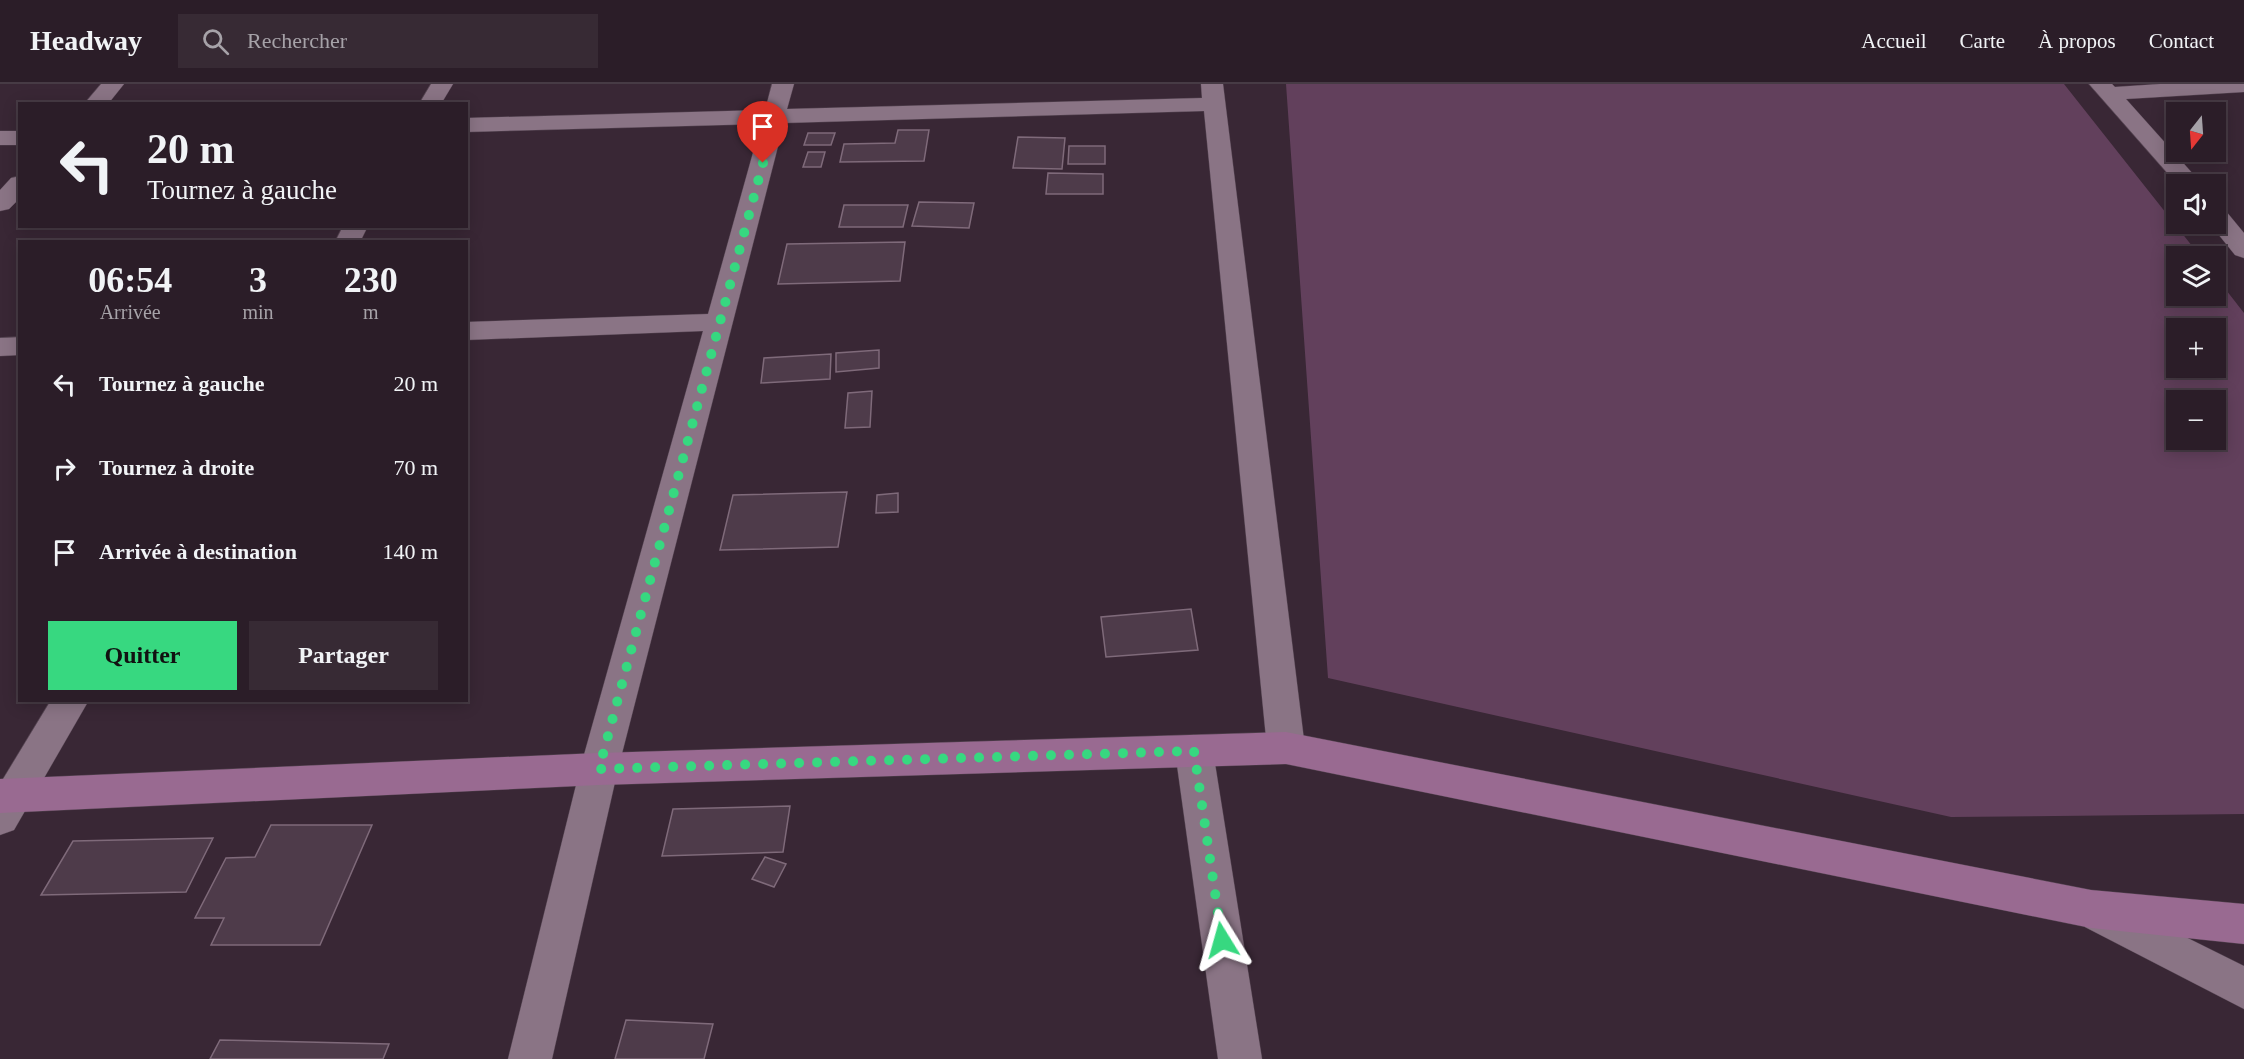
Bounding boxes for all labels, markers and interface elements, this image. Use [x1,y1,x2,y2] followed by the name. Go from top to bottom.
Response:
[178,14,598,68] search box
[30,25,142,56] text: Headway
[199,25,232,58] icon: search
[247,28,347,53] text: Rechercher
[1861,29,1927,53] text: Accueil
[1960,29,2005,53] text: Carte
[2038,29,2116,53] text: À propos
[2149,29,2214,53] text: Contact
[737,101,788,163] pin
[2166,102,2226,162] north arrow
[2166,102,2226,450] map controls
[746,110,779,143] icon: arrive
[48,126,126,204] icon: left
[147,126,235,172] text: 20 m
[2166,174,2226,234] button: sound
[147,175,337,205] text: Tournez à gauche
[2166,246,2226,306] button: layers
[88,260,172,300] text: 06:54
[249,260,267,300] text: 3
[344,260,398,300] text: 230
[100,301,161,323] text: Arrivée
[242,301,274,323] text: min
[363,301,379,323] text: m
[2166,318,2226,378] button: +
[48,368,81,401] icon: left
[99,371,264,396] text: Tournez à gauche
[393,371,438,396] text: 20 m
[2166,390,2226,450] button: −
[48,452,81,485] icon: right
[99,455,254,480] text: Tournez à droite
[393,455,438,480] text: 70 m
[48,536,81,569] icon: arrive
[99,539,297,564] text: Arrivée à destination
[382,539,438,564] text: 140 m
[48,621,237,690] button: Quitter
[249,621,438,690] button: Partager
[1190,908,1254,972] position arrow

